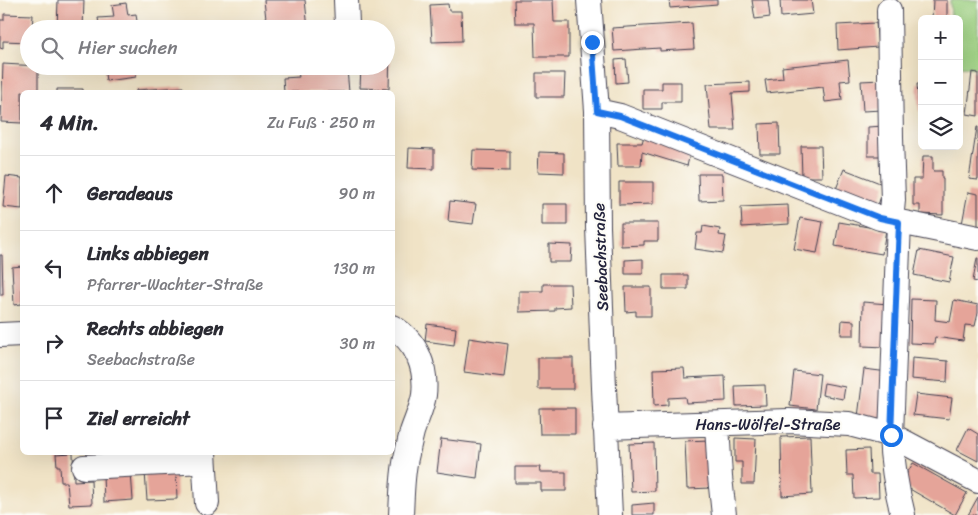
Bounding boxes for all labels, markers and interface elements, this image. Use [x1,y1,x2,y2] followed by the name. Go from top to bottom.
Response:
[918,15,963,150] map controls
[918,15,963,60] button: +
[20,20,395,75] search box
[78,31,178,64] text: Hier suchen
[581,31,604,54] route end
[38,34,66,62] icon: search
[918,60,963,105] button: −
[40,104,99,142] text: 4 Min.
[918,105,963,150] button: layers
[267,108,375,137] text: Zu Fuß · 250 m
[87,177,173,210] text: Geradeaus
[40,179,68,207] icon: ahead
[339,179,375,208] text: 90 m
[584,203,617,311] street label: Seebachstraße
[87,237,209,270] text: Links abbiegen
[40,254,68,282] icon: left
[333,254,375,283] text: 130 m
[87,270,263,299] text: Pfarrer-Wachter-Straße
[87,312,224,345] text: Rechts abbiegen
[40,329,68,357] icon: right
[340,329,375,358] text: 30 m
[87,345,195,374] text: Seebachstraße
[87,402,190,435] text: Ziel erreicht
[40,404,68,432] icon: arrive
[695,410,841,439] street label: Hans-Wölfel-Straße
[880,424,903,447] route start

